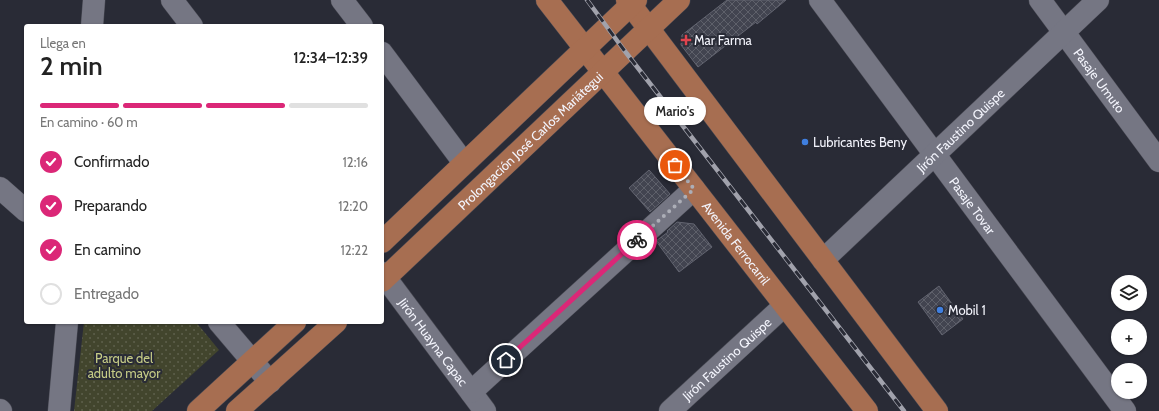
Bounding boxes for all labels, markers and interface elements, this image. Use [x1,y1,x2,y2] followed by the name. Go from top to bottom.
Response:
[694,32,753,48] place label: Mar Farma
[40,35,86,51] text: Llega en
[681,35,691,45] marker: Mar Farma
[1070,45,1129,116] street label: Pasaje Umuto
[293,49,368,67] text: 12:34–12:39
[40,50,103,82] text: 2 min
[454,68,606,213] street label: Prolongación José Carlos Mariátegui
[912,85,1008,176] street label: Jirón Faustino Quispe
[644,97,706,125] callout: Mario's
[656,103,694,119] text: Mario's
[40,114,138,130] text: En camino · 60 m
[813,134,907,150] place label: Lubricantes Beny
[800,137,810,147] marker: Lubricantes Beny
[658,148,692,182] pin
[40,151,62,173] icon: check
[74,153,149,171] text: Confirmado
[343,154,368,170] text: 12:16
[664,154,686,176] icon: bag
[946,174,1000,238] street label: Pasaje Tovar
[40,195,62,217] icon: check
[74,197,147,215] text: Preparando
[338,198,368,214] text: 12:20
[699,198,774,288] street label: Avenida Ferrocarril
[617,220,657,260] courier
[626,229,648,251] icon: bike
[40,239,62,261] icon: check
[74,241,141,259] text: En camino
[341,242,368,258] text: 12:22
[1111,275,1147,399] map controls
[1111,275,1147,311] button: layers
[74,285,139,303] text: Entregado
[395,294,472,389] street label: Jirón Huayna Capac
[948,302,986,318] place label: Mobil 1
[935,305,945,315] marker: Mobil 1
[678,314,775,404] street label: Jirón Faustino Quispe
[1111,319,1147,355] button: +
[489,343,523,377] pin
[495,349,517,371] icon: home
[88,350,161,381] park label: Parque del adulto mayor
[1111,363,1147,399] button: −

